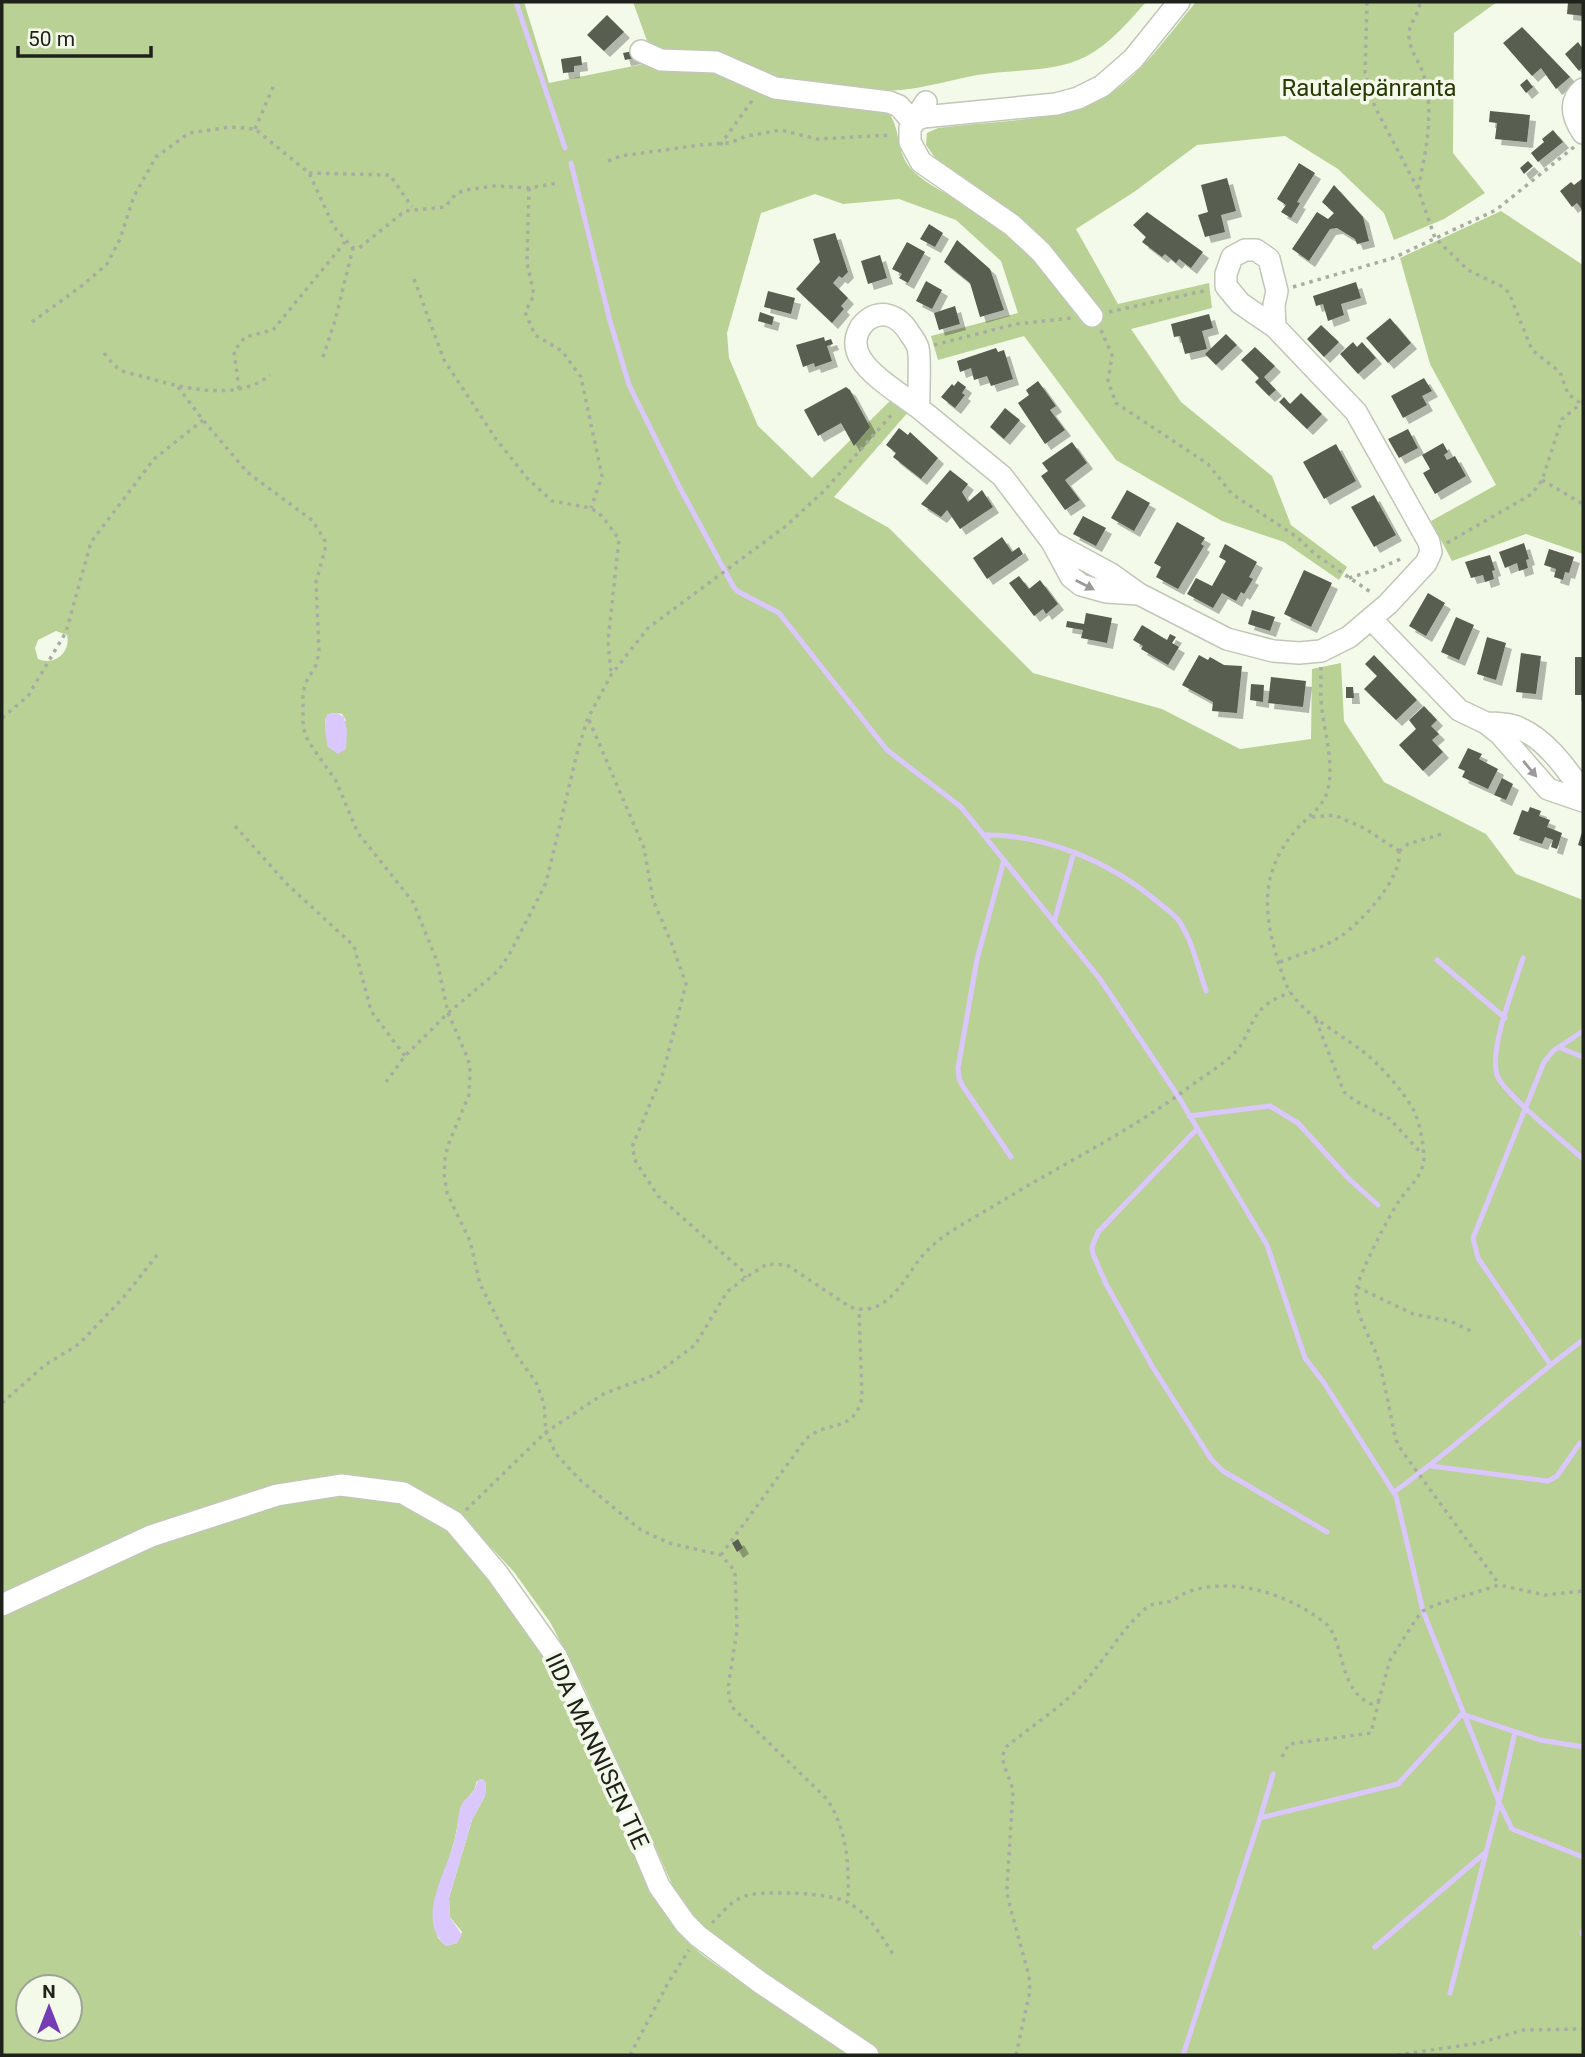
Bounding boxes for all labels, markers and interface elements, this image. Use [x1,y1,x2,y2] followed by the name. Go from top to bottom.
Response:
[18,14,150,58] scale bar
[28,27,75,51] text: 50 m
[1281,74,1457,102] park label: Rautalepänranta
[1075,579,1095,590] one-way arrow
[1522,761,1537,778] one-way arrow
[539,1649,655,1853] street label: IIDA MANNISEN TIE
[14,1973,84,2043] north arrow
[42,1980,56,2003] text: N

